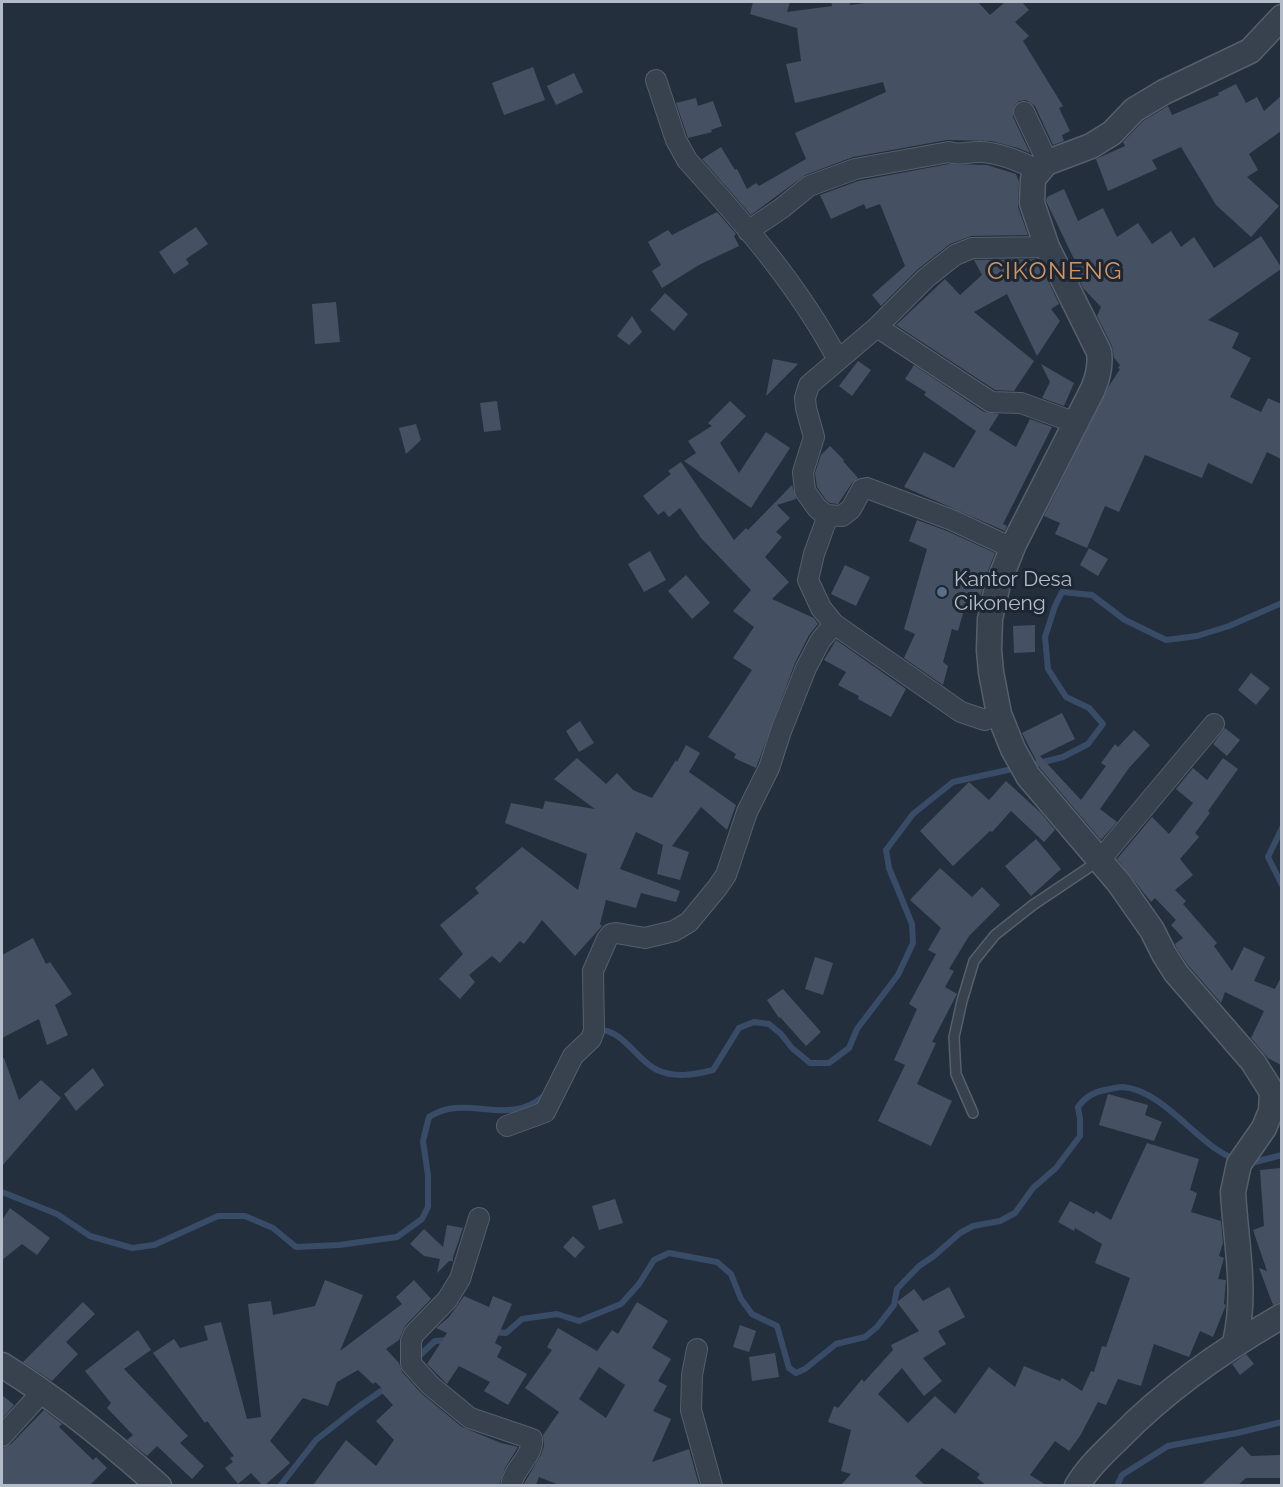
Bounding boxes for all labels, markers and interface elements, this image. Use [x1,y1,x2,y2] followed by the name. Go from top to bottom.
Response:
[987,258,1123,286] district label: CIKONENG
[954,567,1072,617] place label: Kantor Desa Cikoneng
[935,585,949,599] marker: Kantor Desa Cikoneng

